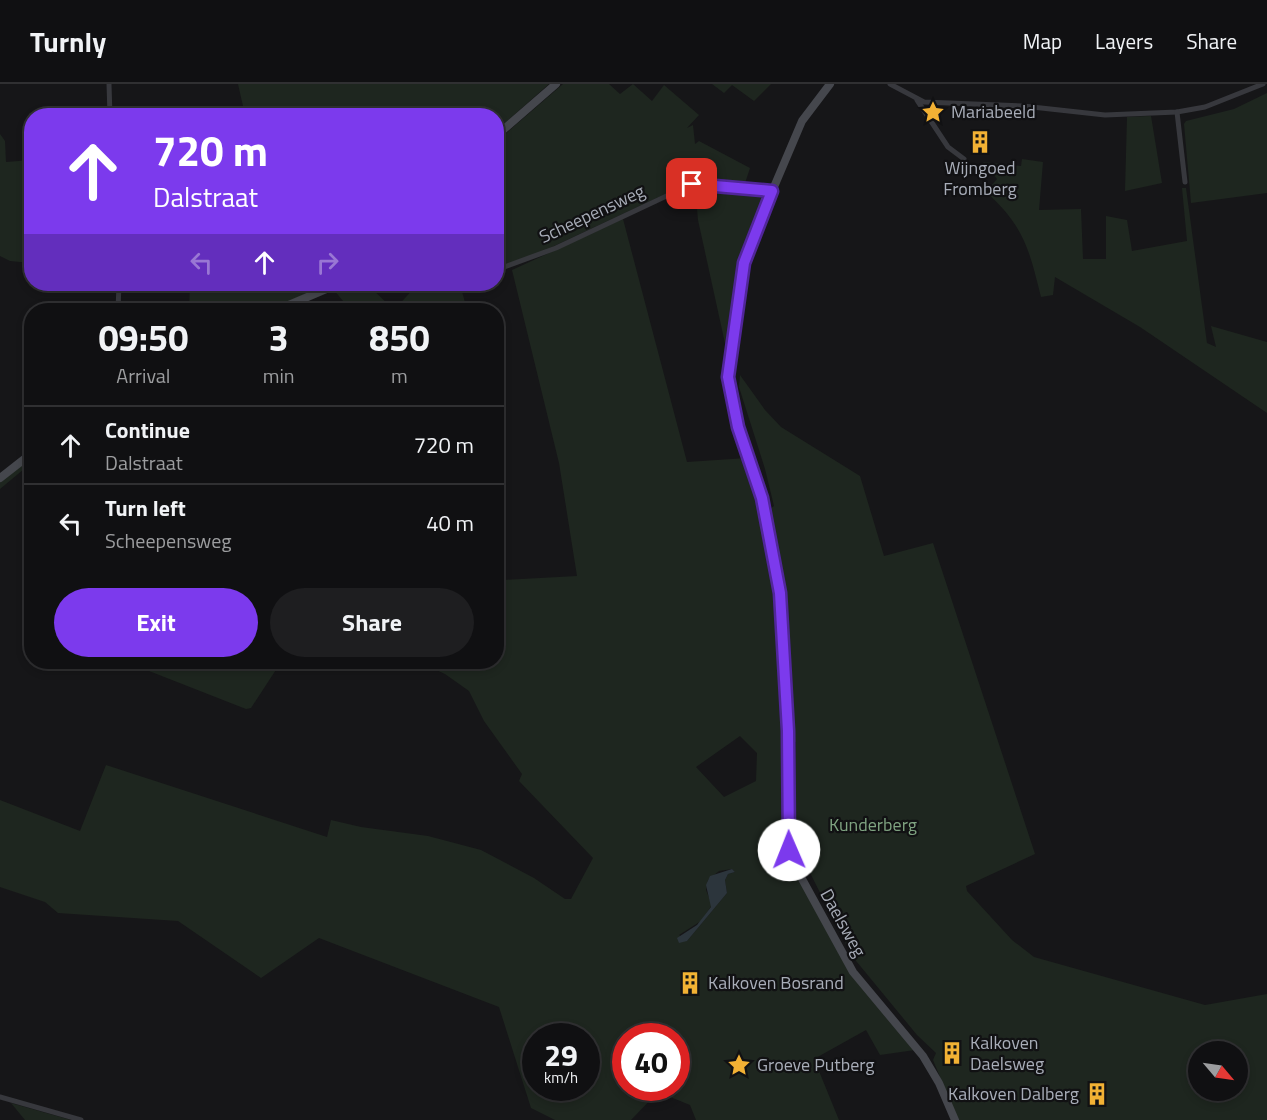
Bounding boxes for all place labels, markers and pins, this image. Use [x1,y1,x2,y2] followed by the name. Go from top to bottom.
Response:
[951,98,1036,125] place label: Mariabeeld
[920,99,946,125] place icon: Mariabeeld
[967,129,993,155] building icon: Wijngoed Fromberg
[943,154,1017,202] place label: Wijngoed Fromberg
[666,158,717,209] pin
[708,969,844,996] place label: Kalkoven Bosrand
[677,970,703,996] building icon: Kalkoven Bosrand
[970,1029,1044,1077] place label: Kalkoven Daelsweg
[939,1040,965,1066] building icon: Kalkoven Daelsweg
[757,1051,875,1078] place label: Groeve Putberg
[726,1052,752,1078] place icon: Groeve Putberg
[948,1080,1079,1107] place label: Kalkoven Dalberg
[1084,1081,1110,1107] building icon: Kalkoven Dalberg

